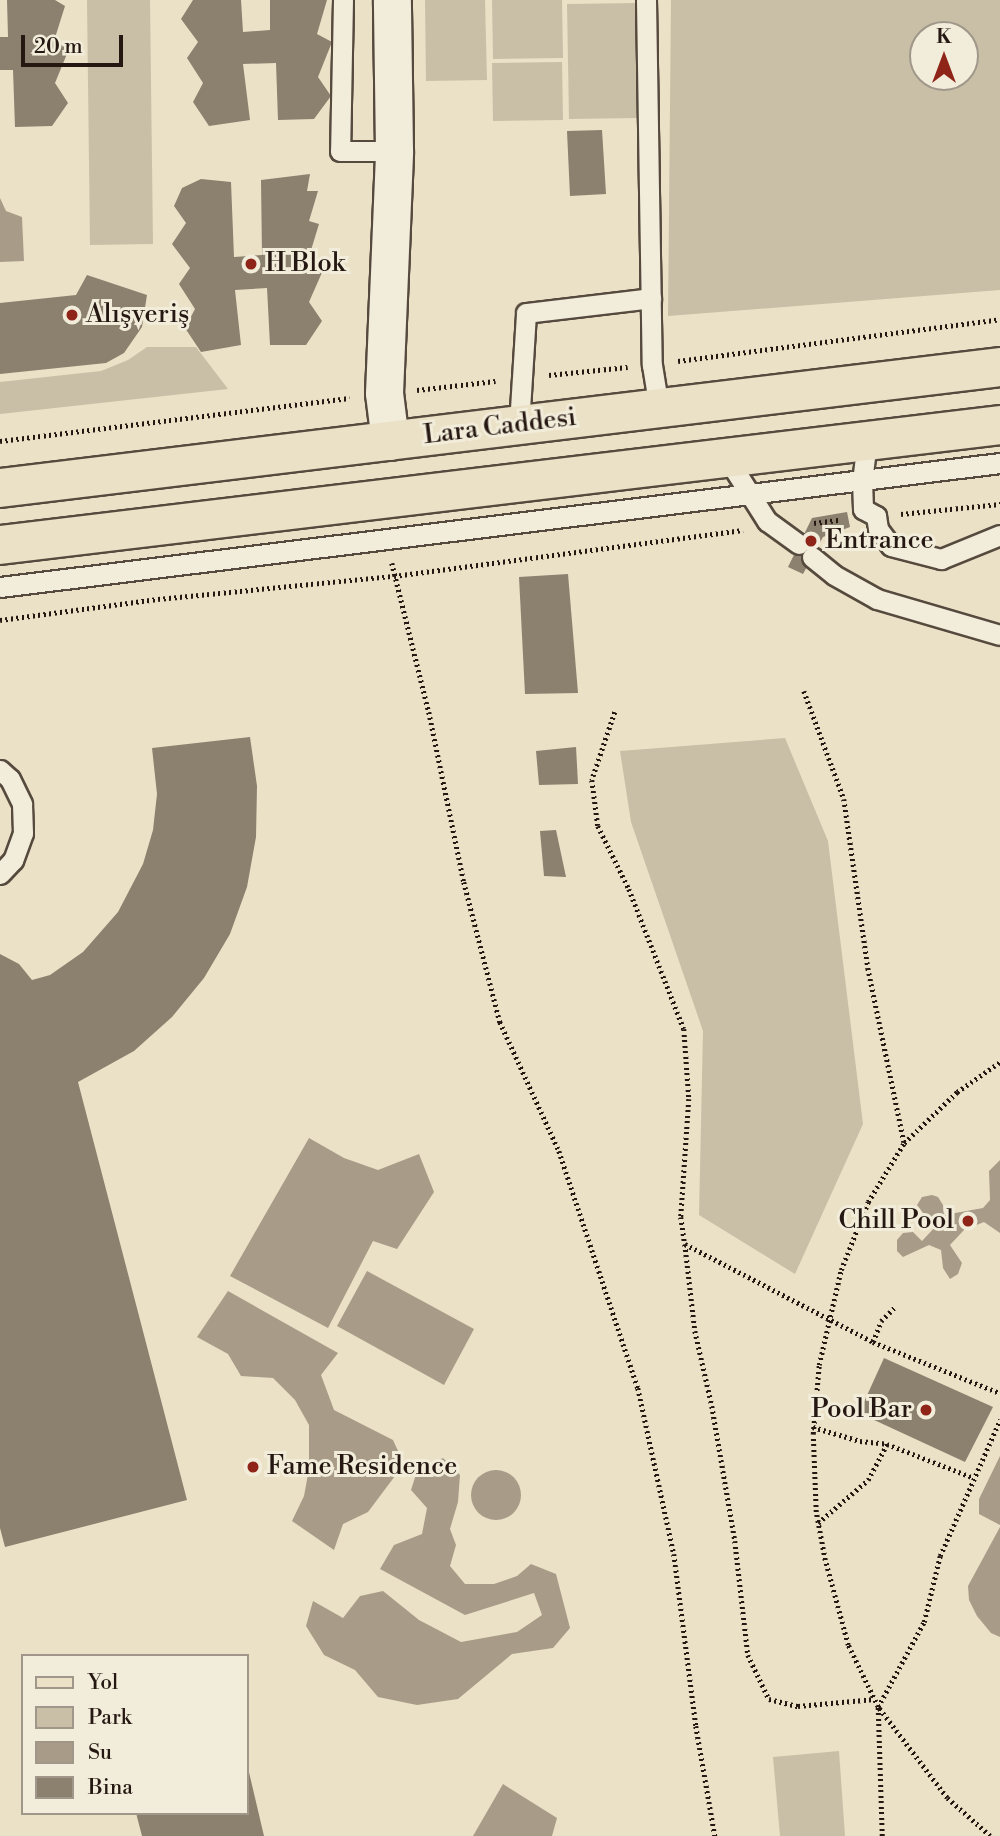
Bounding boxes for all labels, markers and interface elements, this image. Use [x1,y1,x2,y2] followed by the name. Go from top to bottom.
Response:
[24,21,126,65] scale bar
[909,21,979,91] north arrow
[936,25,952,49] text: K
[34,34,83,60] text: 20 m
[265,248,345,280] place label: H Blok
[243,256,259,272] marker: H Blok
[86,299,189,331] place label: Alışveriş
[64,307,80,323] marker: Alışveriş
[422,402,578,452] street label: Lara Caddesi
[825,525,934,557] place label: Entrance
[803,533,819,549] marker: Entrance
[838,1205,954,1237] place label: Chill Pool
[960,1213,976,1229] marker: Chill Pool
[811,1394,912,1426] place label: Pool Bar
[918,1402,934,1418] marker: Pool Bar
[267,1451,457,1483] place label: Fame Residence
[245,1459,261,1475] marker: Fame Residence
[21,1654,248,1815] legend
[88,1670,118,1696] text: Yol
[88,1705,132,1731] text: Park
[88,1740,112,1766] text: Su
[88,1775,133,1801] text: Bina

